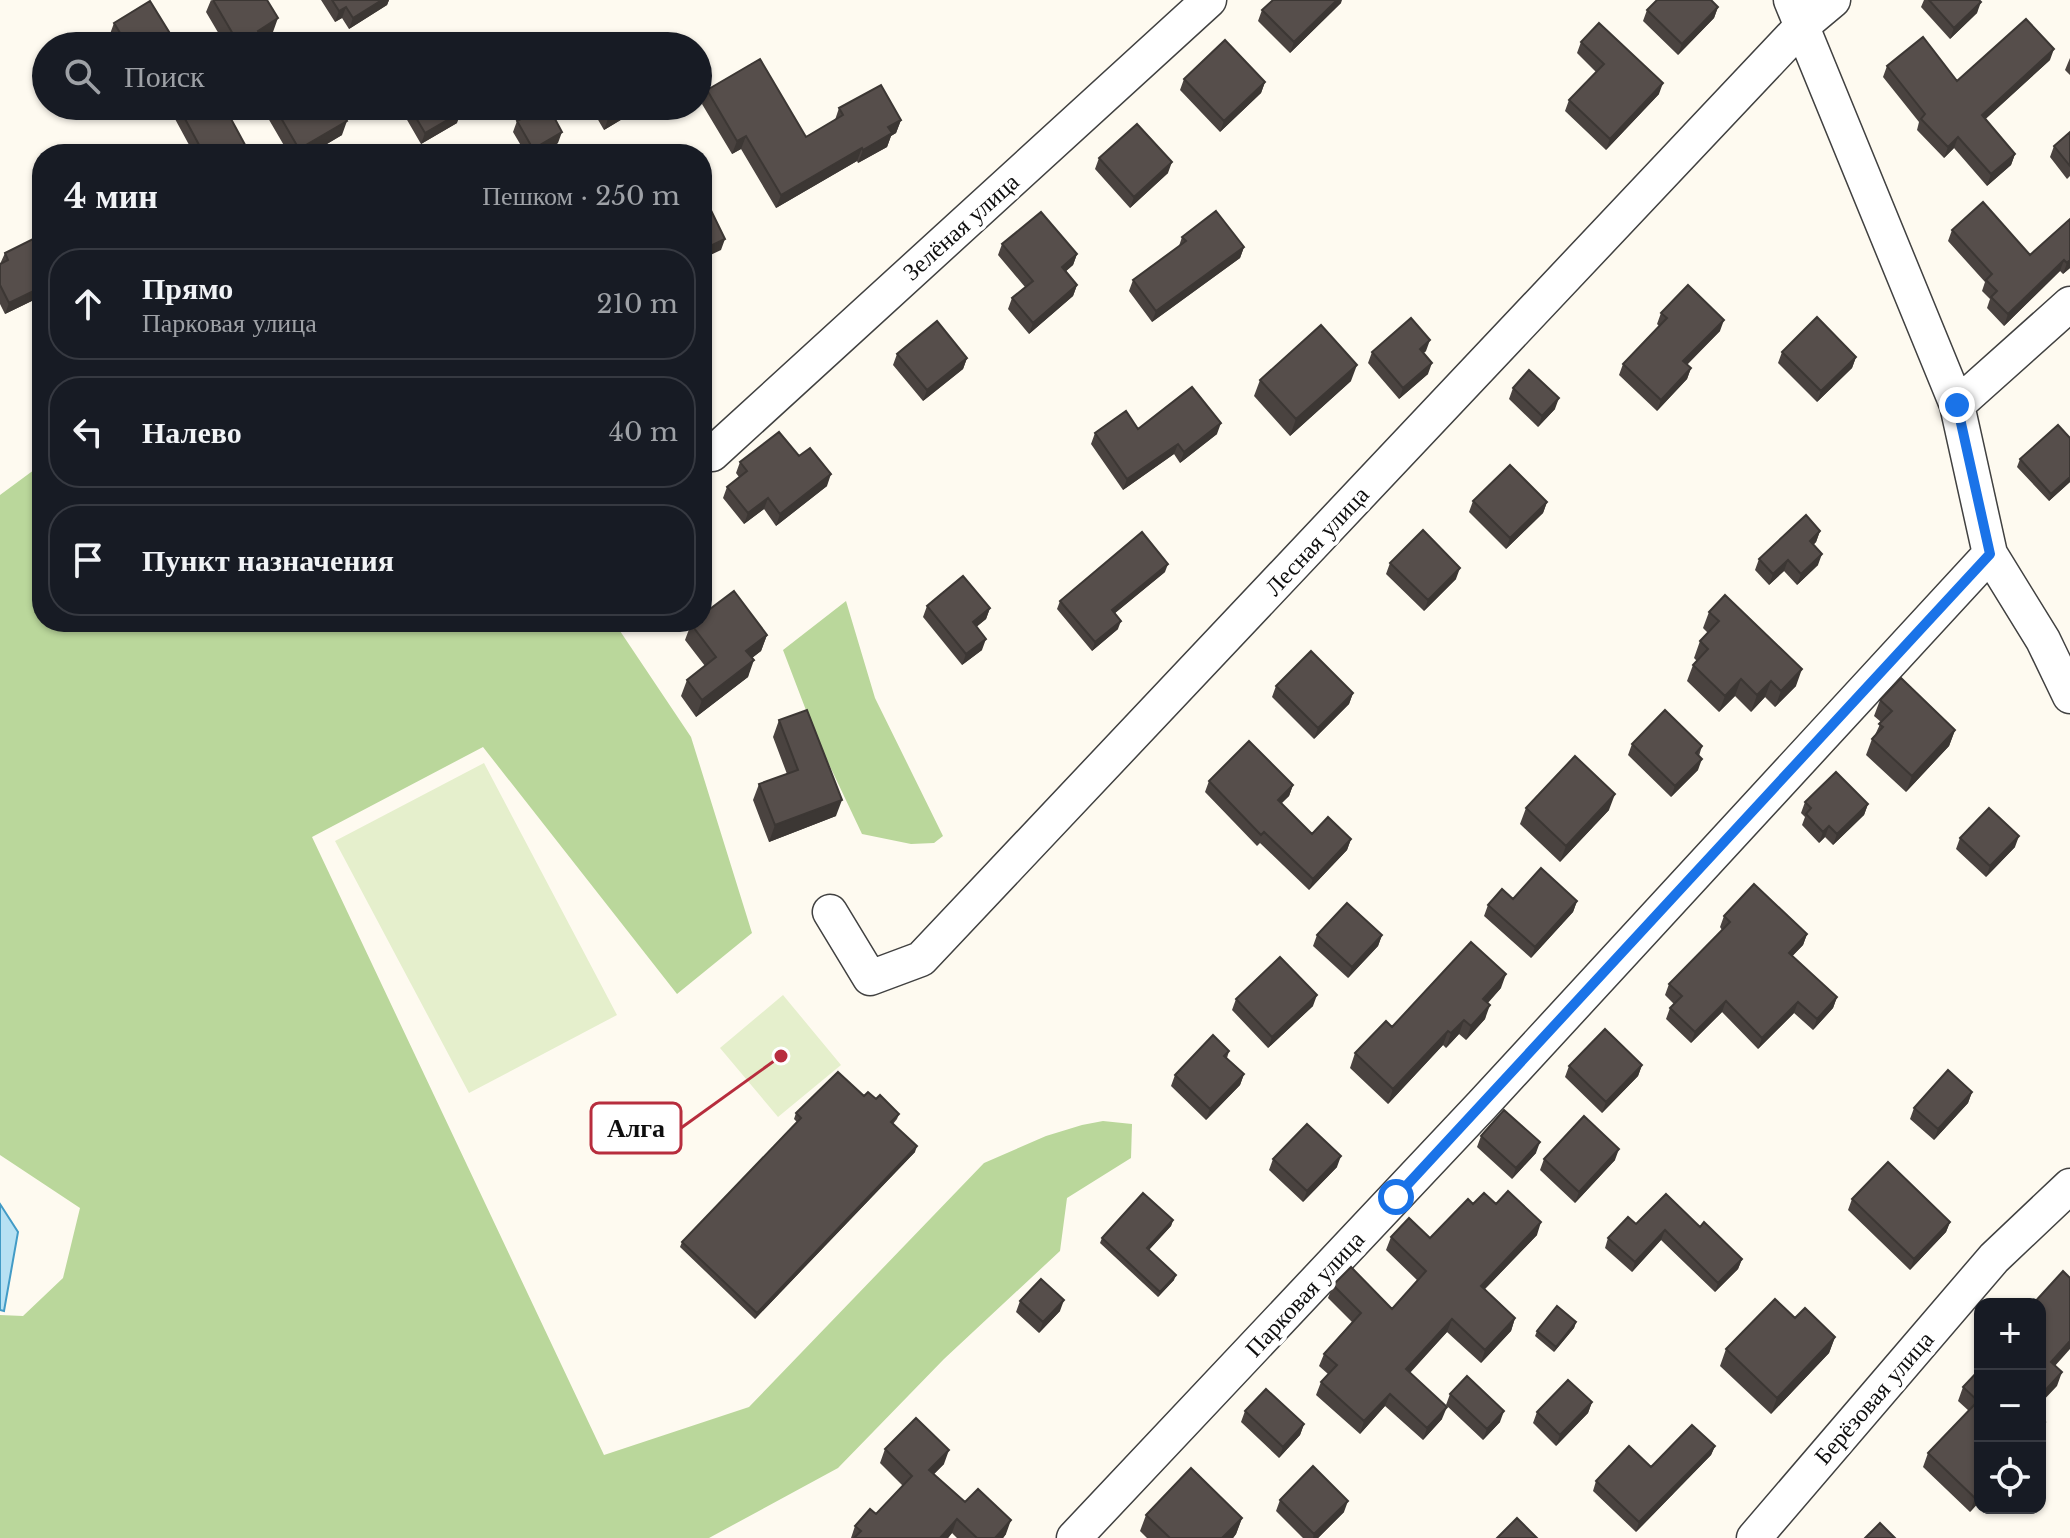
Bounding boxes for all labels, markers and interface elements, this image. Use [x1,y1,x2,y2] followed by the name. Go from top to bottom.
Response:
[32,32,712,120] search box
[60,54,104,98] icon: search
[124,58,205,95] text: Поиск
[897,167,1025,286] street label: Зелёная улица
[64,175,158,217] text: 4 мин
[482,180,680,212] text: Пешком · 250 m
[142,270,233,307] text: Прямо
[66,282,110,326] icon: ahead
[596,288,678,320] text: 210 m
[142,307,317,339] text: Парковая улица
[1939,387,1975,423] route end
[66,410,110,454] icon: left
[142,414,242,451] text: Налево
[609,416,678,448] text: 40 m
[1259,480,1375,601] street label: Лесная улица
[66,538,110,582] icon: arrive
[142,542,394,579] text: Пункт назначения
[591,1103,681,1153] callout: Алга
[607,1112,665,1144] text: Алга
[1378,1179,1414,1215] route start
[1239,1225,1370,1363] street label: Парковая улица
[1974,1298,2046,1514] map controls
[1974,1298,2046,1370] button: +
[1808,1325,1940,1470] street label: Берёзовая улица
[1974,1370,2046,1442] button: −
[1974,1442,2046,1514] button: locate

